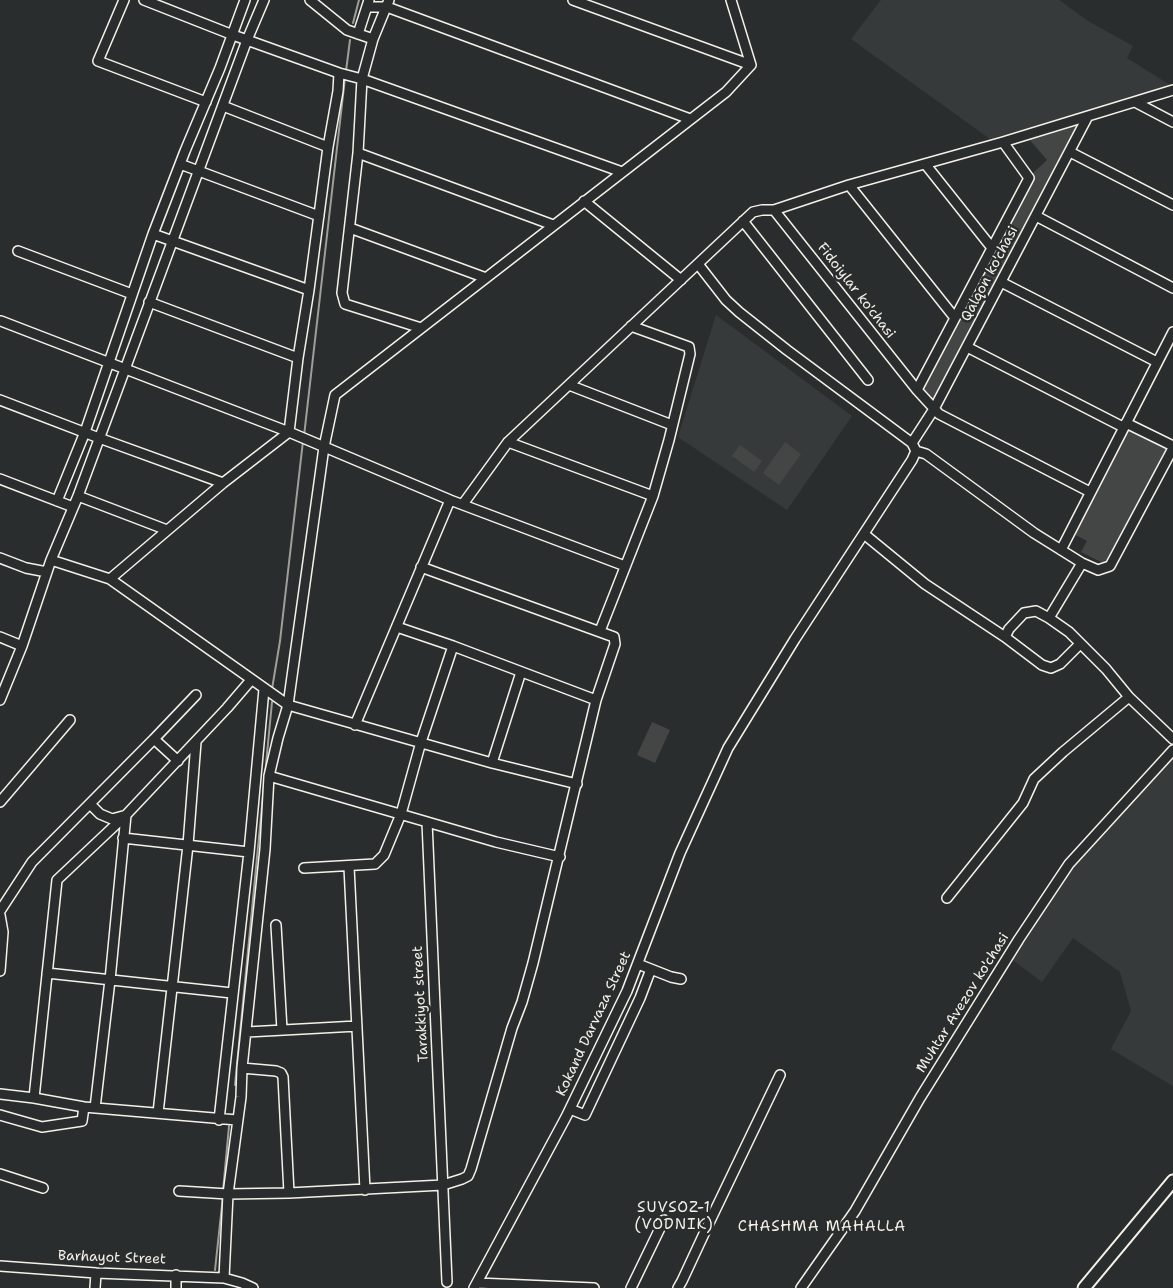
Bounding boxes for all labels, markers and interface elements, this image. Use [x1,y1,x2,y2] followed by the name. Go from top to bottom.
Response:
[958,224,1022,324] street label: Qalqon ko'chasi
[813,240,899,342] street label: Fidoiylar ko'chasi
[913,930,1013,1076] street label: Muhtar Avezov ko'chasi
[410,945,432,1063] street label: Tarakkiyot street
[553,949,635,1099] street label: Kokand Darvaza Street
[633,1199,715,1234] district label: SUVSOZ-1 (VODNIK)
[736,1218,908,1236] district label: CHASHMA MAHALLA
[58,1248,166,1268] street label: Barhayot Street

